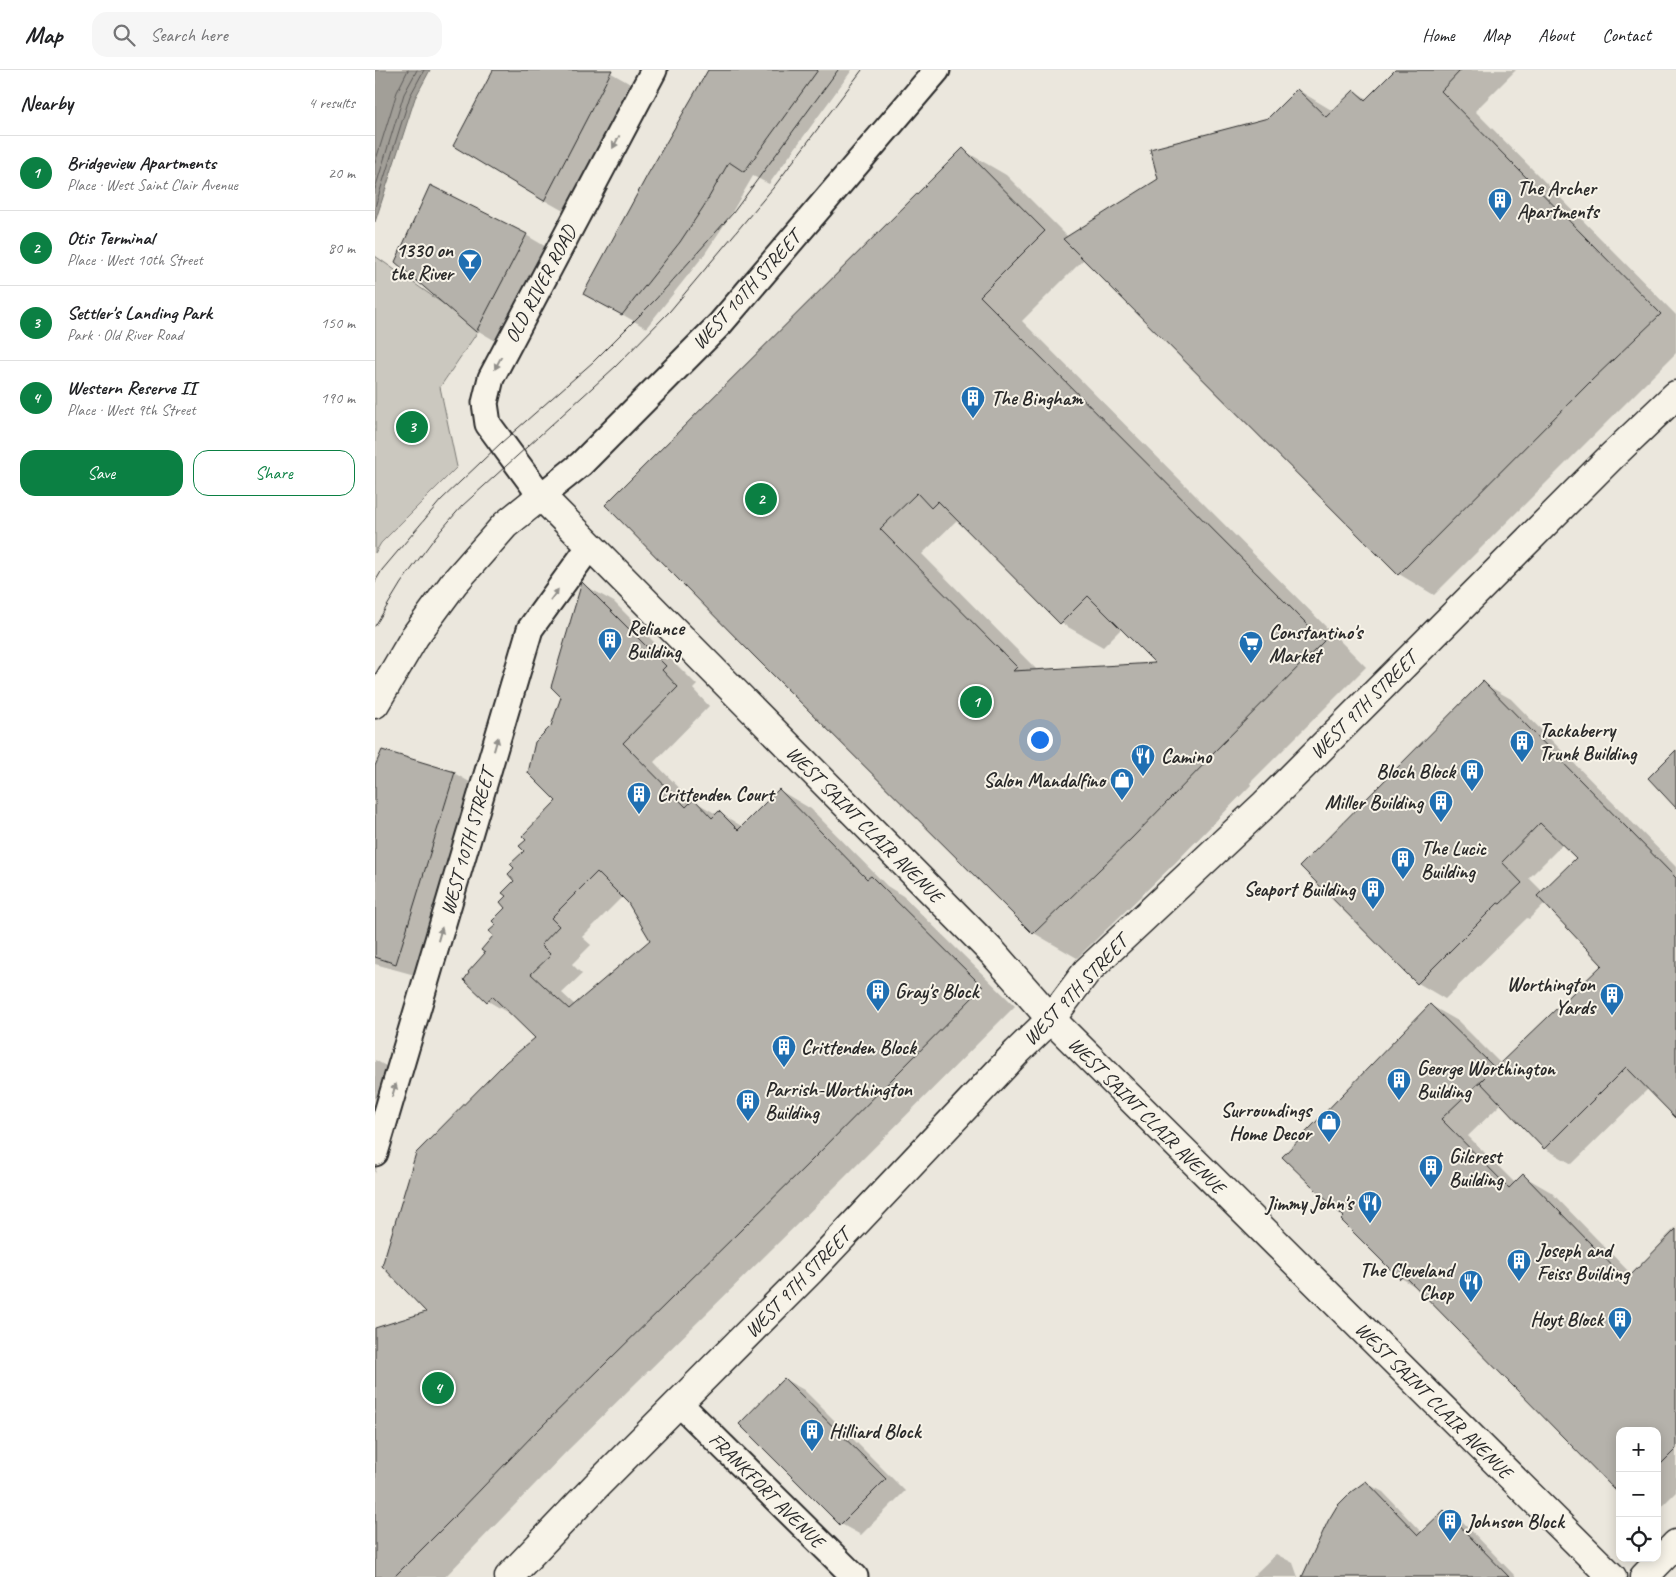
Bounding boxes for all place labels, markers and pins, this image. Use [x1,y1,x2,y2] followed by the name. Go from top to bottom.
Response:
[1517,176,1600,224] place label: The Archer Apartments
[1487,187,1513,221] building icon: The Archer Apartments
[390,238,456,286] place label: 1330 on the River
[457,248,483,282] bar icon: 1330 on the River
[960,385,986,419] building icon: The Bingham
[991,386,1084,411] place label: The Bingham
[396,408,428,446] pin: 3
[745,480,777,518] pin: 2
[627,616,686,664] place label: Reliance Building
[1269,620,1364,668] place label: Constantino's Market
[597,627,623,661] building icon: Reliance Building
[1238,630,1264,664] supermarket icon: Constantino's Market
[960,683,992,721] pin: 1
[1539,718,1638,766] place label: Tackaberry Trunk Building
[1509,729,1535,763] building icon: Tackaberry Trunk Building
[1130,743,1156,777] restaurant icon: Camino
[1161,744,1213,769] place label: Camino
[1459,758,1485,792] building icon: Bloch Block
[1376,759,1457,784] place label: Bloch Block
[1109,767,1135,801] shop icon: Salon Mandalfino
[983,768,1107,793] place label: Salon Mandalfino
[626,781,652,815] building icon: Crittenden Court
[657,782,776,807] place label: Crittenden Court
[1428,789,1454,823] building icon: Miller Building
[1325,790,1425,815] place label: Miller Building
[1421,836,1488,884] place label: The Lucic Building
[1390,846,1416,880] building icon: The Lucic Building
[1360,876,1386,910] building icon: Seaport Building
[1243,877,1357,902] place label: Seaport Building
[1507,972,1597,1020] place label: Worthington Yards
[865,978,891,1012] building icon: Gray's Block
[895,979,981,1005] place label: Gray's Block
[1599,982,1625,1016] building icon: Worthington Yards
[771,1034,797,1068] building icon: Crittenden Block
[801,1035,917,1060] place label: Crittenden Block
[1417,1056,1557,1104] place label: George Worthington Building
[1386,1067,1412,1101] building icon: George Worthington Building
[765,1077,913,1125] place label: Parrish-Worthington Building
[735,1088,761,1122] building icon: Parrish-Worthington Building
[1220,1098,1314,1146] place label: Surroundings Home Decor
[1316,1109,1342,1143] shop icon: Surroundings Home Decor
[1449,1144,1504,1192] place label: Gilcrest Building
[1418,1154,1444,1188] building icon: Gilcrest Building
[1357,1190,1383,1224] restaurant icon: Jimmy John's
[1264,1191,1355,1216] place label: Jimmy John's
[1535,1238,1631,1286] place label: Joseph and Feiss Building
[1506,1248,1532,1282] building icon: Joseph and Feiss Building
[1359,1258,1457,1306] place label: The Cleveland Chop
[1458,1269,1484,1303] restaurant icon: The Cleveland Chop
[1607,1306,1633,1340] building icon: Hoyt Block
[1530,1307,1605,1332] place label: Hoyt Block
[422,1369,454,1407] pin: 4
[799,1418,825,1452] building icon: Hilliard Block
[829,1419,923,1444] place label: Hilliard Block
[1437,1508,1463,1542] building icon: Johnson Block
[1465,1509,1566,1534] place label: Johnson Block

